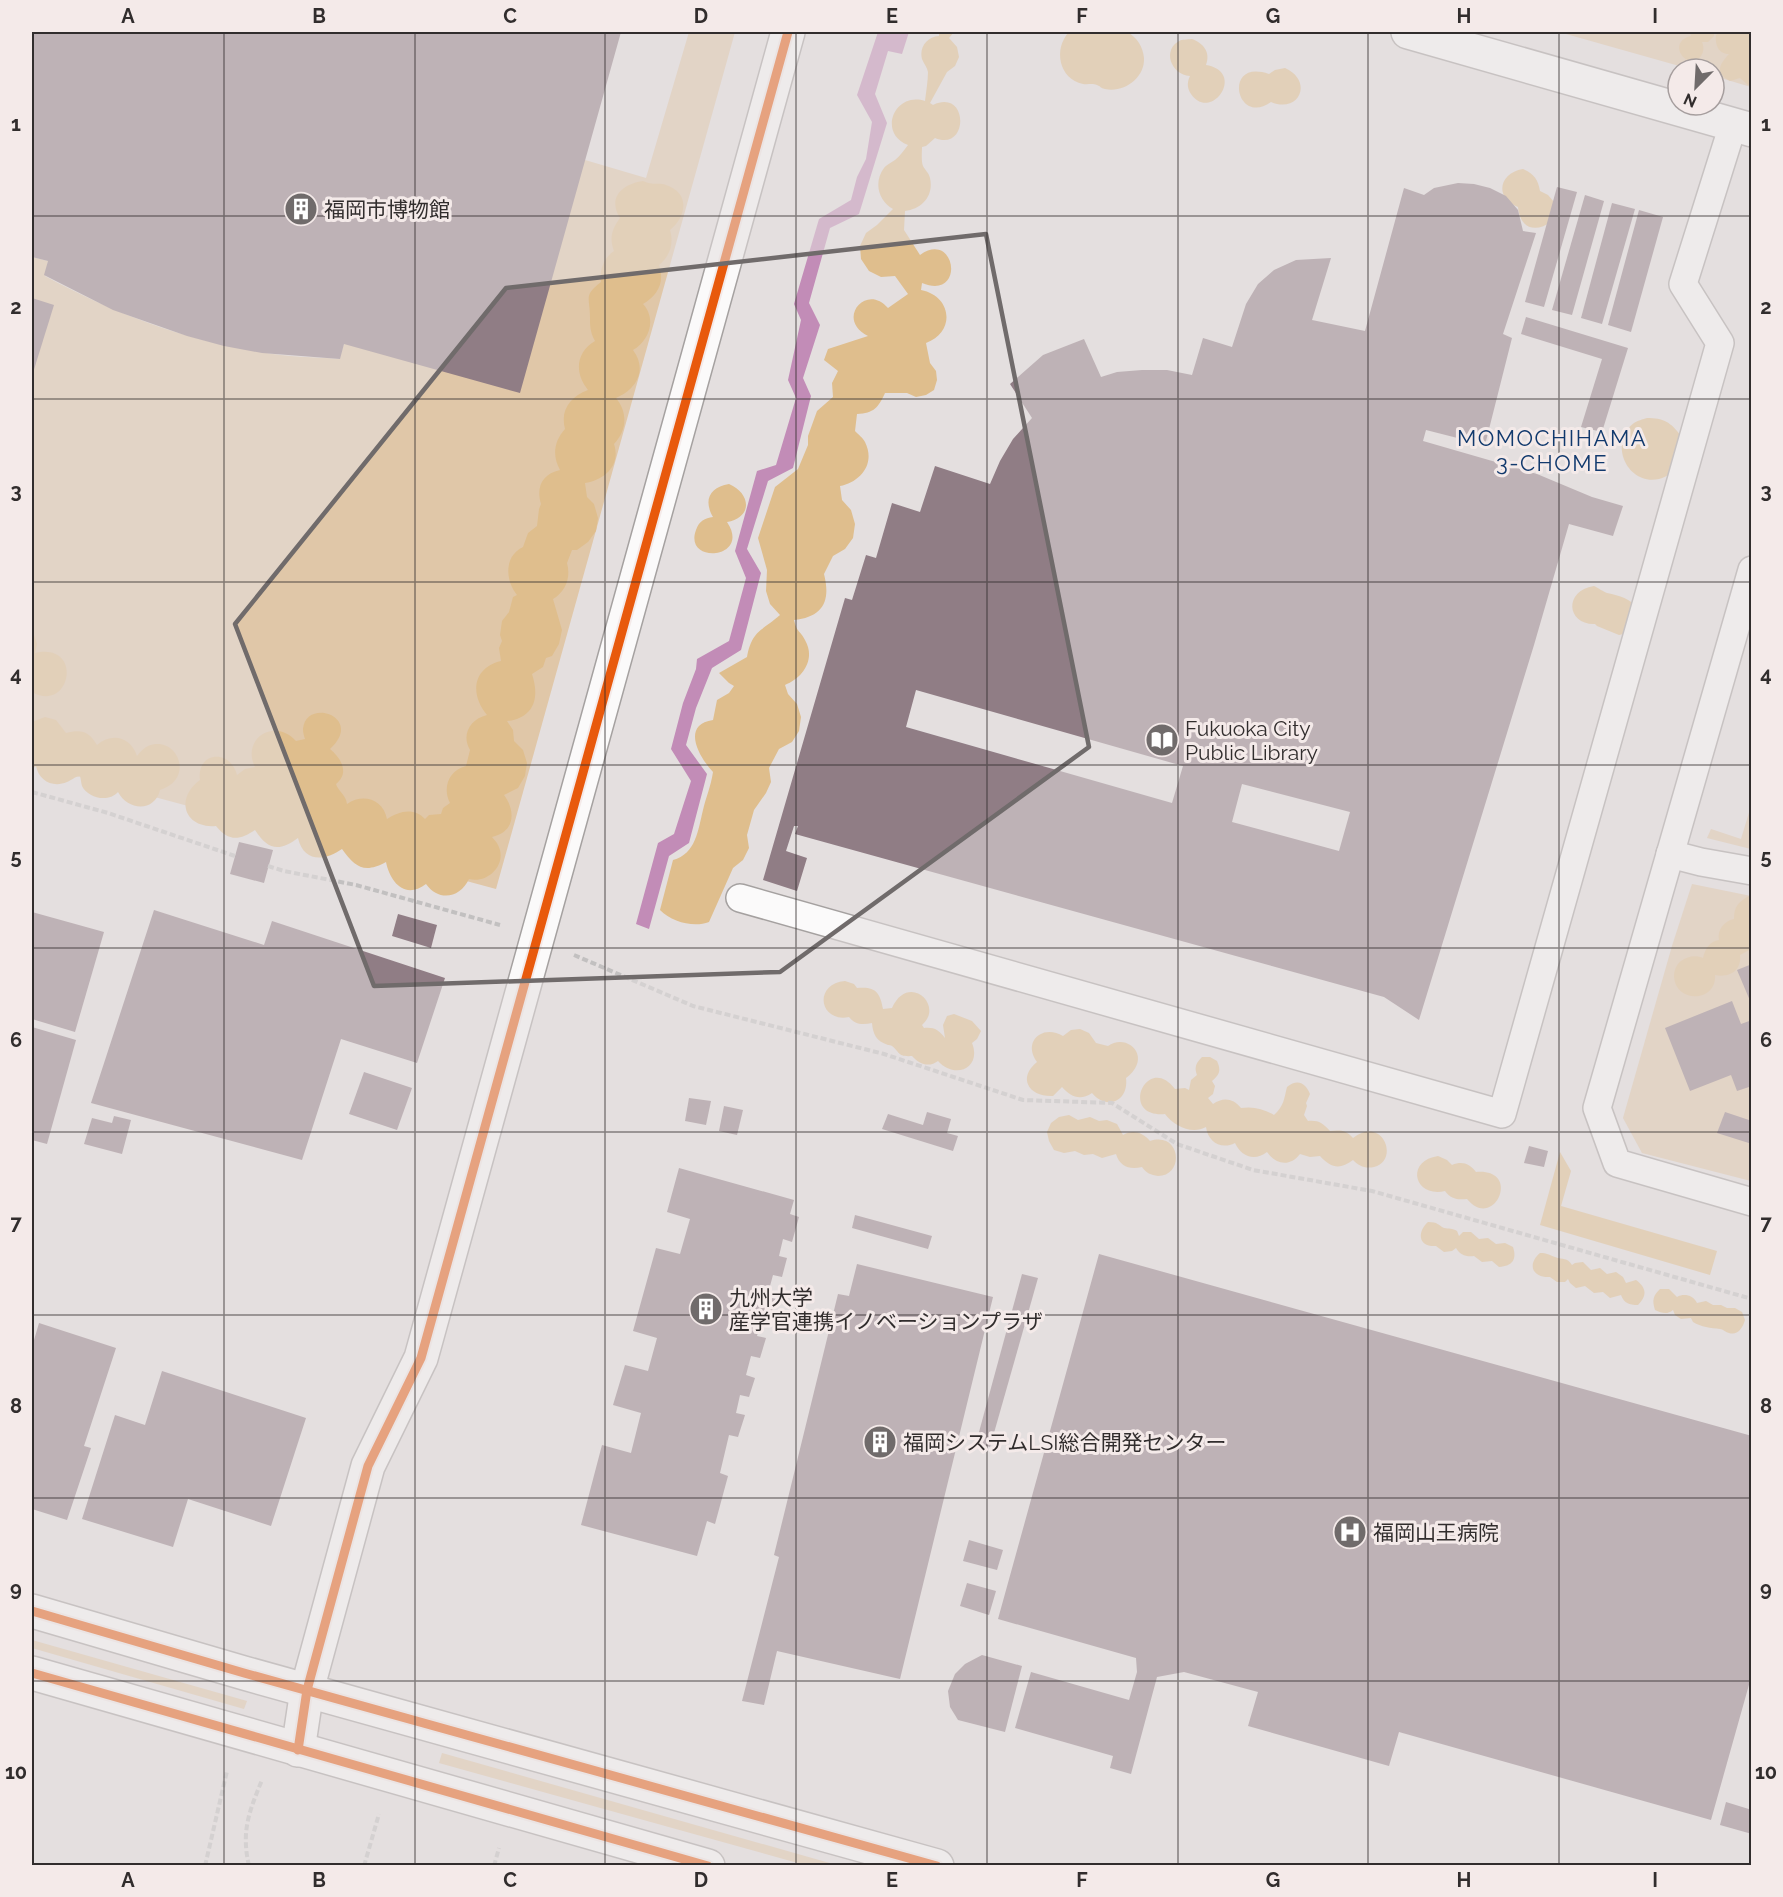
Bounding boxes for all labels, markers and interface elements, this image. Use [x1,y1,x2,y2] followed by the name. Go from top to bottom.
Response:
[121,4,135,28] text: A
[312,4,326,28] text: B
[503,4,517,28] text: C
[694,4,708,28] text: D
[886,4,898,28] text: E
[1076,4,1088,28] text: F
[1266,4,1280,28] text: G
[1457,4,1471,28] text: H
[1652,4,1658,28] text: I
[1666,57,1726,117] north arrow
[1681,89,1700,111] text: N
[11,112,21,136] text: 1
[1761,112,1771,136] text: 1
[283,191,319,227] building icon: 福岡市博物館
[324,197,450,222] place label: 福岡市博物館
[10,295,22,319] text: 2
[1760,295,1772,319] text: 2
[1457,425,1647,476] district label: MOMOCHIHAMA 3-CHOME
[10,479,22,503] text: 3
[1760,479,1772,503] text: 3
[10,662,22,686] text: 4
[1760,662,1772,686] text: 4
[1185,716,1318,765] place label: Fukuoka City Public Library
[1144,722,1180,758] library icon: Fukuoka City Public Library
[10,845,22,869] text: 5
[1760,845,1772,869] text: 5
[10,1028,22,1052] text: 6
[1760,1028,1772,1052] text: 6
[10,1211,22,1235] text: 7
[1760,1211,1772,1235] text: 7
[729,1285,1043,1334] place label: 九州大学 産学官連携イノベーションプラザ
[688,1291,724,1327] building icon: 九州大学 産学官連携イノベーションプラザ
[10,1394,22,1418] text: 8
[1760,1394,1772,1418] text: 8
[862,1424,898,1460] building icon: 福岡システムLSI総合開発センター
[903,1430,1227,1455] place label: 福岡システムLSI総合開発センター
[1332,1514,1368,1550] hospital icon: 福岡山王病院
[1373,1520,1499,1545] place label: 福岡山王病院
[10,1577,22,1601] text: 9
[1760,1577,1772,1601] text: 9
[5,1760,27,1784] text: 10
[1755,1760,1777,1784] text: 10
[121,1868,135,1892] text: A
[312,1868,326,1892] text: B
[503,1868,517,1892] text: C
[694,1868,708,1892] text: D
[886,1868,898,1892] text: E
[1076,1868,1088,1892] text: F
[1266,1868,1280,1892] text: G
[1457,1868,1471,1892] text: H
[1652,1868,1658,1892] text: I

